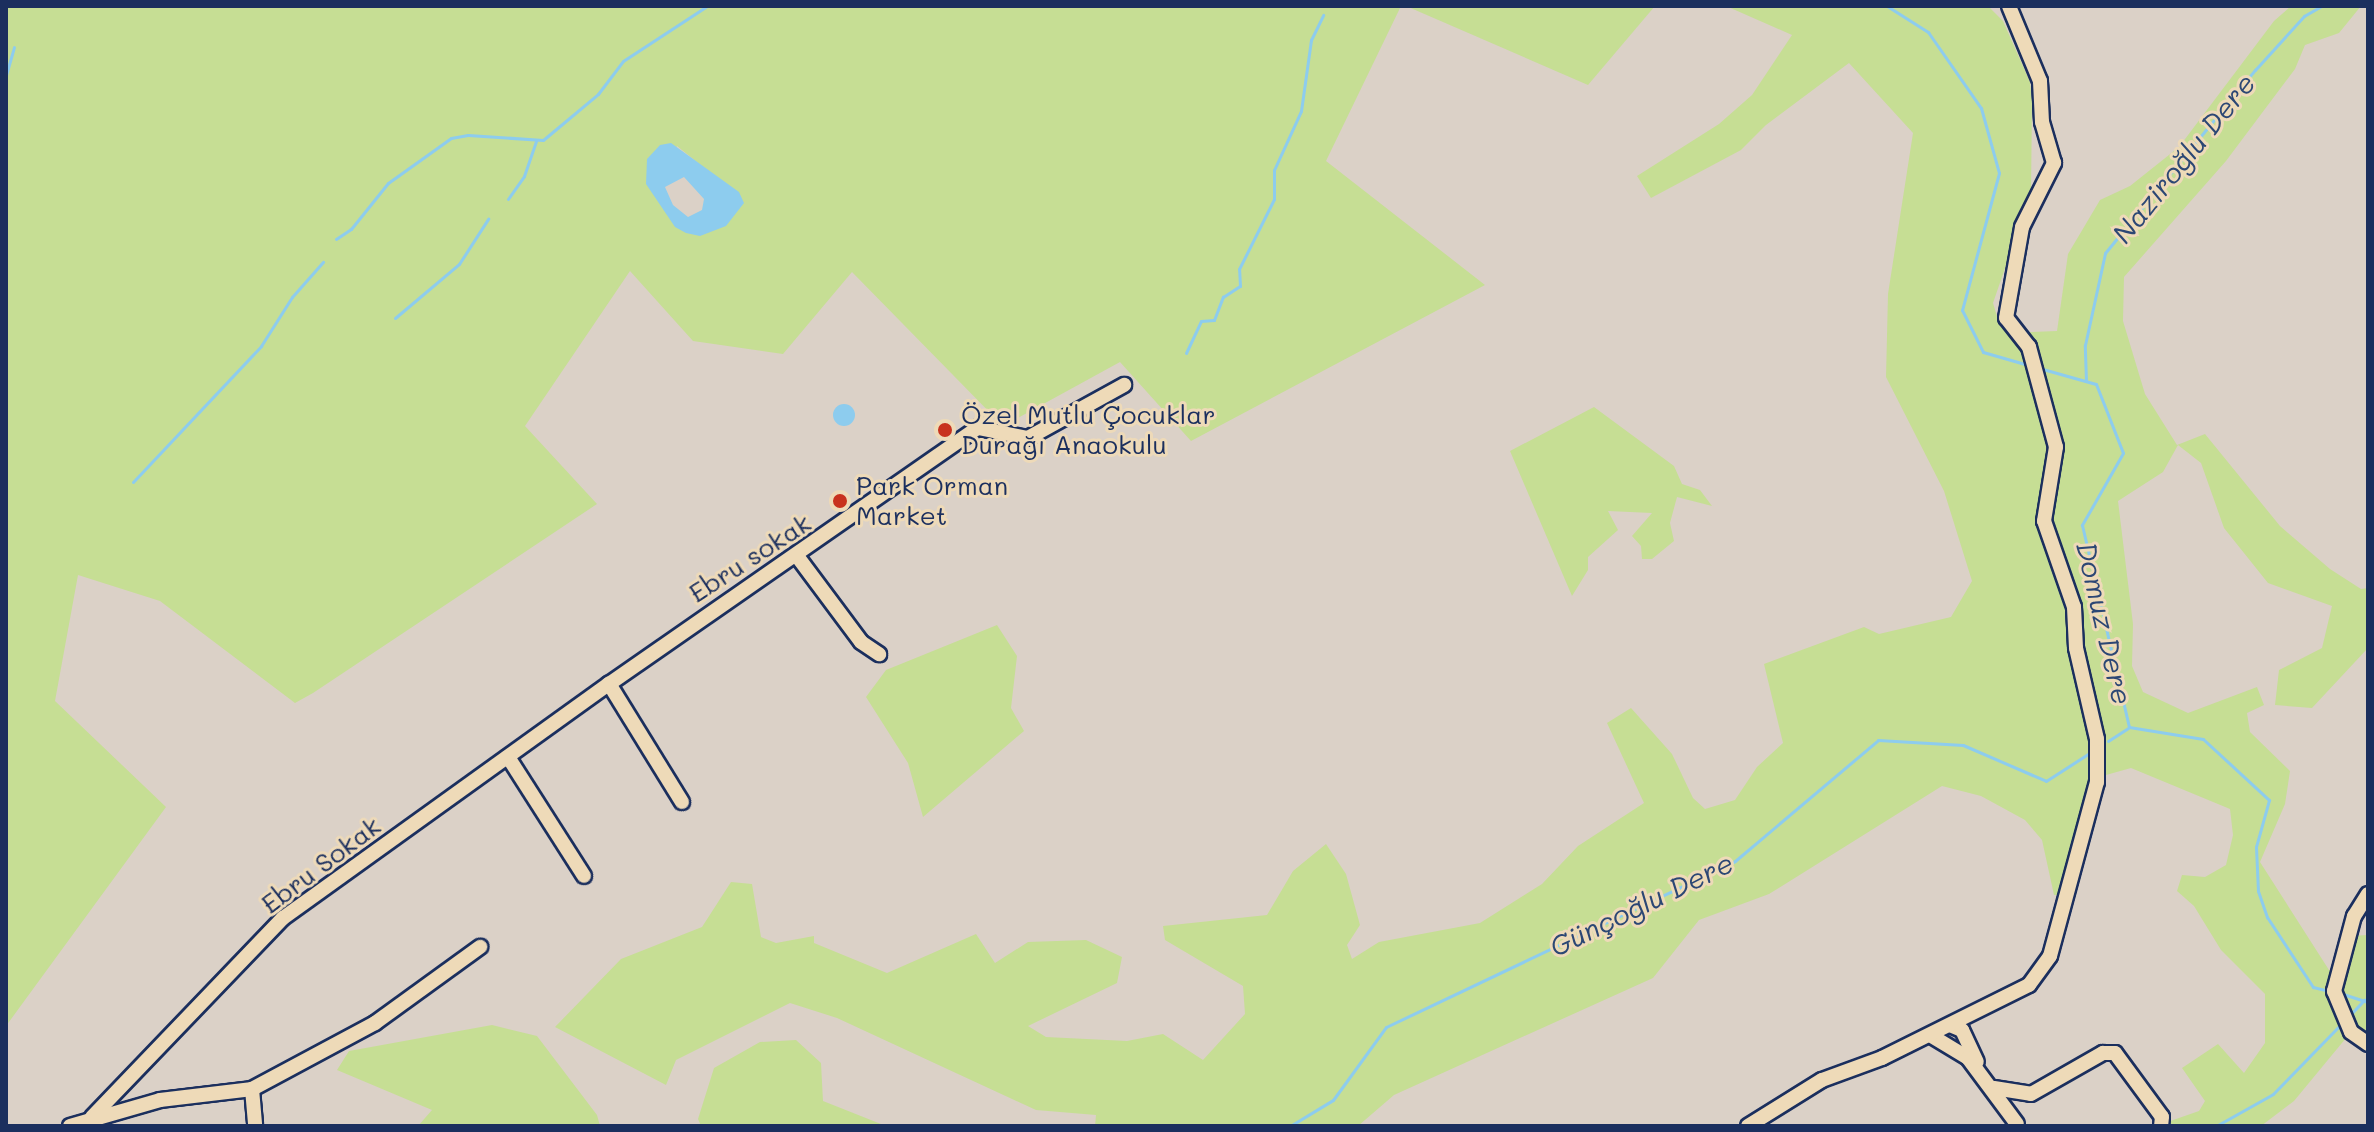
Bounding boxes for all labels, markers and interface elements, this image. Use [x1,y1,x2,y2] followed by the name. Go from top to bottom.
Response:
[2104,66,2262,250] water label: Naziroğlu Dere
[961,399,1216,460] place label: Özel Mutlu Çocuklar Durağı Anaokulu
[936,421,954,439] marker: Özel Mutlu Çocuklar Durağı Anaokulu
[856,470,1008,532] place label: Park Orman Market
[831,492,849,510] marker: Park Orman Market
[683,507,817,609] street label: Ebru sokak
[2070,538,2140,708] water label: Domuz Dere
[255,810,387,920] street label: Ebru Sokak
[1544,845,1738,963] water label: Günçoğlu Dere

